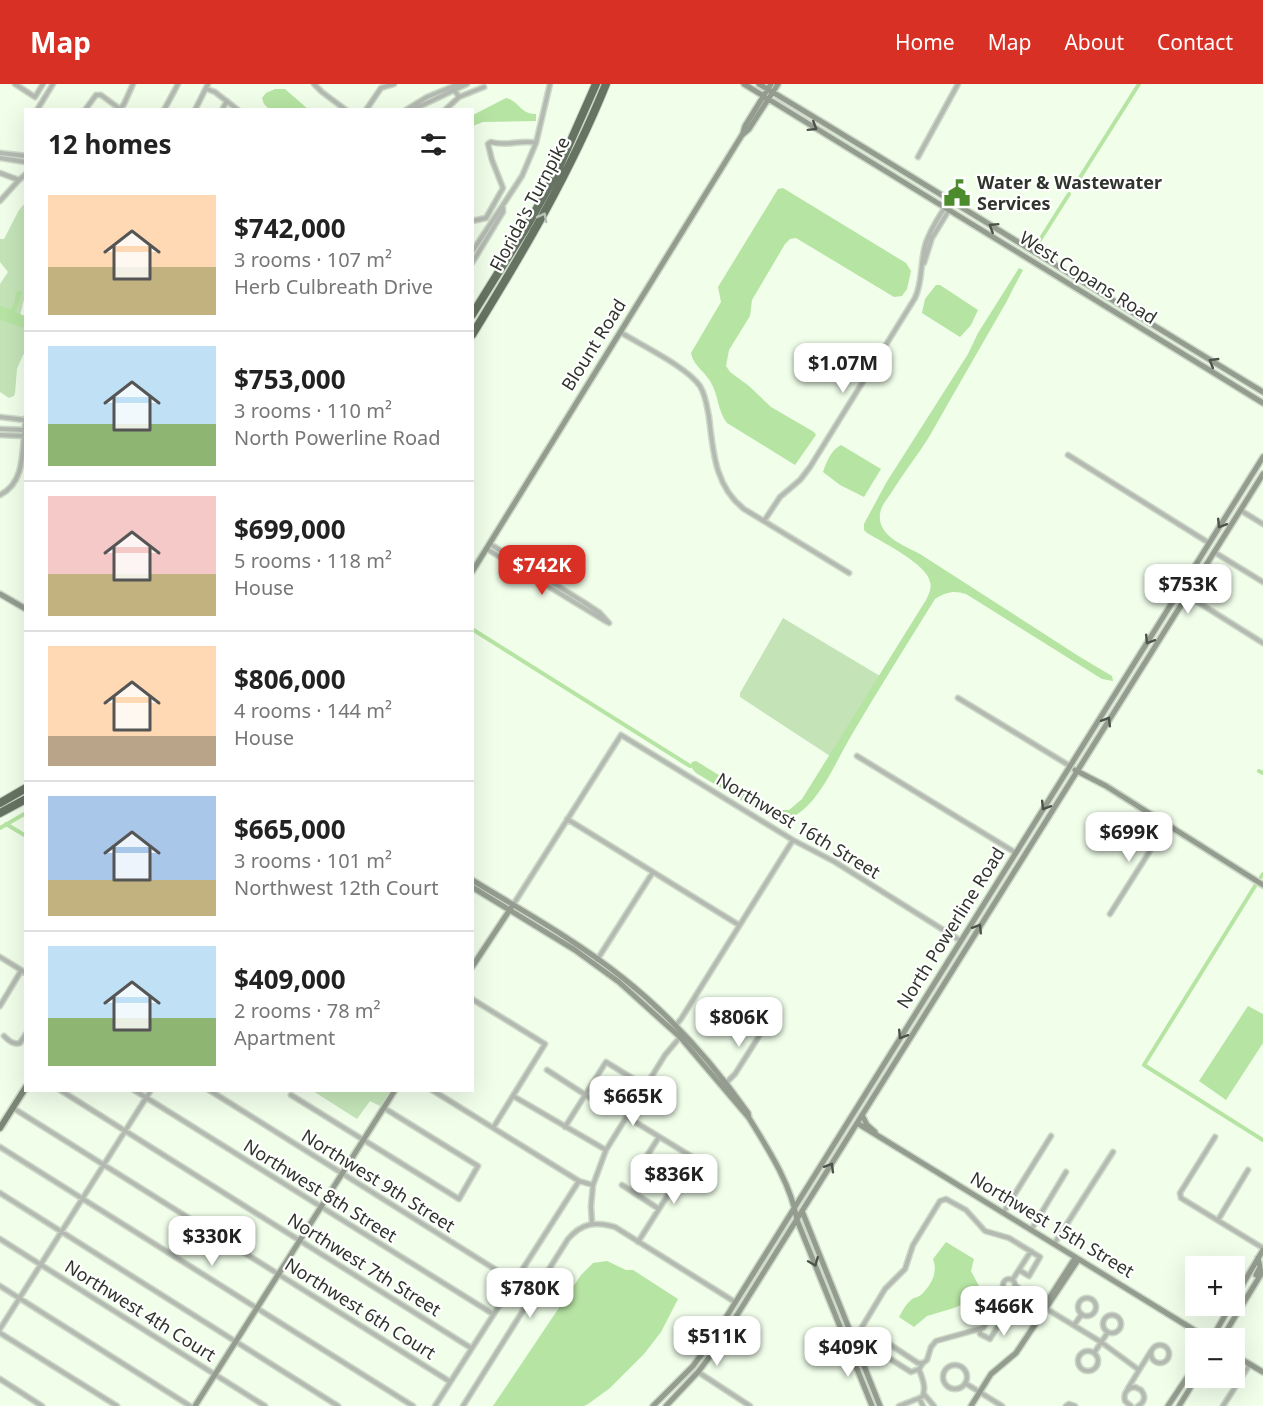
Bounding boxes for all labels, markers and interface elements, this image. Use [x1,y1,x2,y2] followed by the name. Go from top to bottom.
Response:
[30,23,91,61] text: Map
[895,28,955,56] text: Home
[988,28,1031,56] text: Map
[1064,28,1124,56] text: About
[1157,28,1233,56] text: Contact
[807,119,817,131] one-way arrow
[48,126,172,162] text: 12 homes
[417,128,450,161] icon: filters
[484,132,575,275] street label: Florida's Turnpike
[977,170,1162,215] place label: Water & Wastewater Services
[942,178,972,208] public building icon: Water & Wastewater Services
[234,210,346,246] text: $742,000
[536,213,547,223] one-way arrow
[96,219,168,291] icon: home
[989,222,999,234] one-way arrow
[1015,225,1162,329] street label: West Copans Road
[234,246,392,273] text: 3 rooms · 107 m²
[234,273,433,300] text: Herb Culbreath Drive
[555,294,631,395] street label: Blount Road
[794,343,892,394] pin: $1.07M
[808,349,878,376] text: $1.07M
[1209,357,1219,369] one-way arrow
[234,361,346,397] text: $753,000
[96,370,168,442] icon: home
[234,397,392,424] text: 3 rooms · 110 m²
[234,424,441,451] text: North Powerline Road
[234,511,346,547] text: $699,000
[1216,518,1228,528] one-way arrow
[96,520,168,592] icon: home
[500,545,584,596] pin: $742K
[234,547,392,574] text: 5 rooms · 118 m²
[512,551,572,578] text: $742K
[1146,564,1230,615] pin: $753K
[1158,570,1218,597] text: $753K
[234,574,294,601] text: House
[1145,634,1156,645] one-way arrow
[234,661,346,697] text: $806,000
[96,670,168,742] icon: home
[234,697,392,724] text: 4 rooms · 144 m²
[1100,717,1112,727] one-way arrow
[234,724,294,751] text: House
[712,767,885,884] street label: Northwest 16th Street
[1041,800,1053,810] one-way arrow
[234,811,346,847] text: $665,000
[1087,812,1171,863] pin: $699K
[1099,818,1159,845] text: $699K
[96,820,168,892] icon: home
[891,842,1010,1013] street label: North Powerline Road
[234,847,392,874] text: 3 rooms · 101 m²
[234,874,438,901] text: Northwest 12th Court
[971,924,982,935] one-way arrow
[234,961,346,997] text: $409,000
[96,970,168,1042] icon: home
[234,997,381,1024] text: 2 rooms · 78 m²
[697,997,781,1048] pin: $806K
[709,1003,769,1030] text: $806K
[234,1024,335,1051] text: Apartment
[898,1029,909,1040] one-way arrow
[591,1076,675,1127] pin: $665K
[603,1082,663,1109] text: $665K
[297,1123,460,1237] street label: Northwest 9th Street
[239,1133,402,1247] street label: Northwest 8th Street
[632,1154,716,1205] pin: $836K
[644,1160,704,1187] text: $836K
[822,1163,834,1173] one-way arrow
[966,1166,1139,1283] street label: Northwest 15th Street
[283,1207,446,1321] street label: Northwest 7th Street
[170,1216,254,1267] pin: $330K
[182,1222,242,1249] text: $330K
[281,1252,441,1365] street label: Northwest 6th Court
[61,1254,221,1367] street label: Northwest 4th Court
[807,1256,819,1267] one-way arrow
[1185,1256,1245,1388] map controls
[1185,1256,1245,1316] button: +
[488,1268,572,1319] pin: $780K
[500,1274,560,1301] text: $780K
[962,1286,1046,1337] pin: $466K
[974,1292,1034,1319] text: $466K
[675,1316,759,1367] pin: $511K
[687,1322,747,1349] text: $511K
[806,1327,890,1378] pin: $409K
[1185,1328,1245,1388] button: −
[818,1333,878,1360] text: $409K

